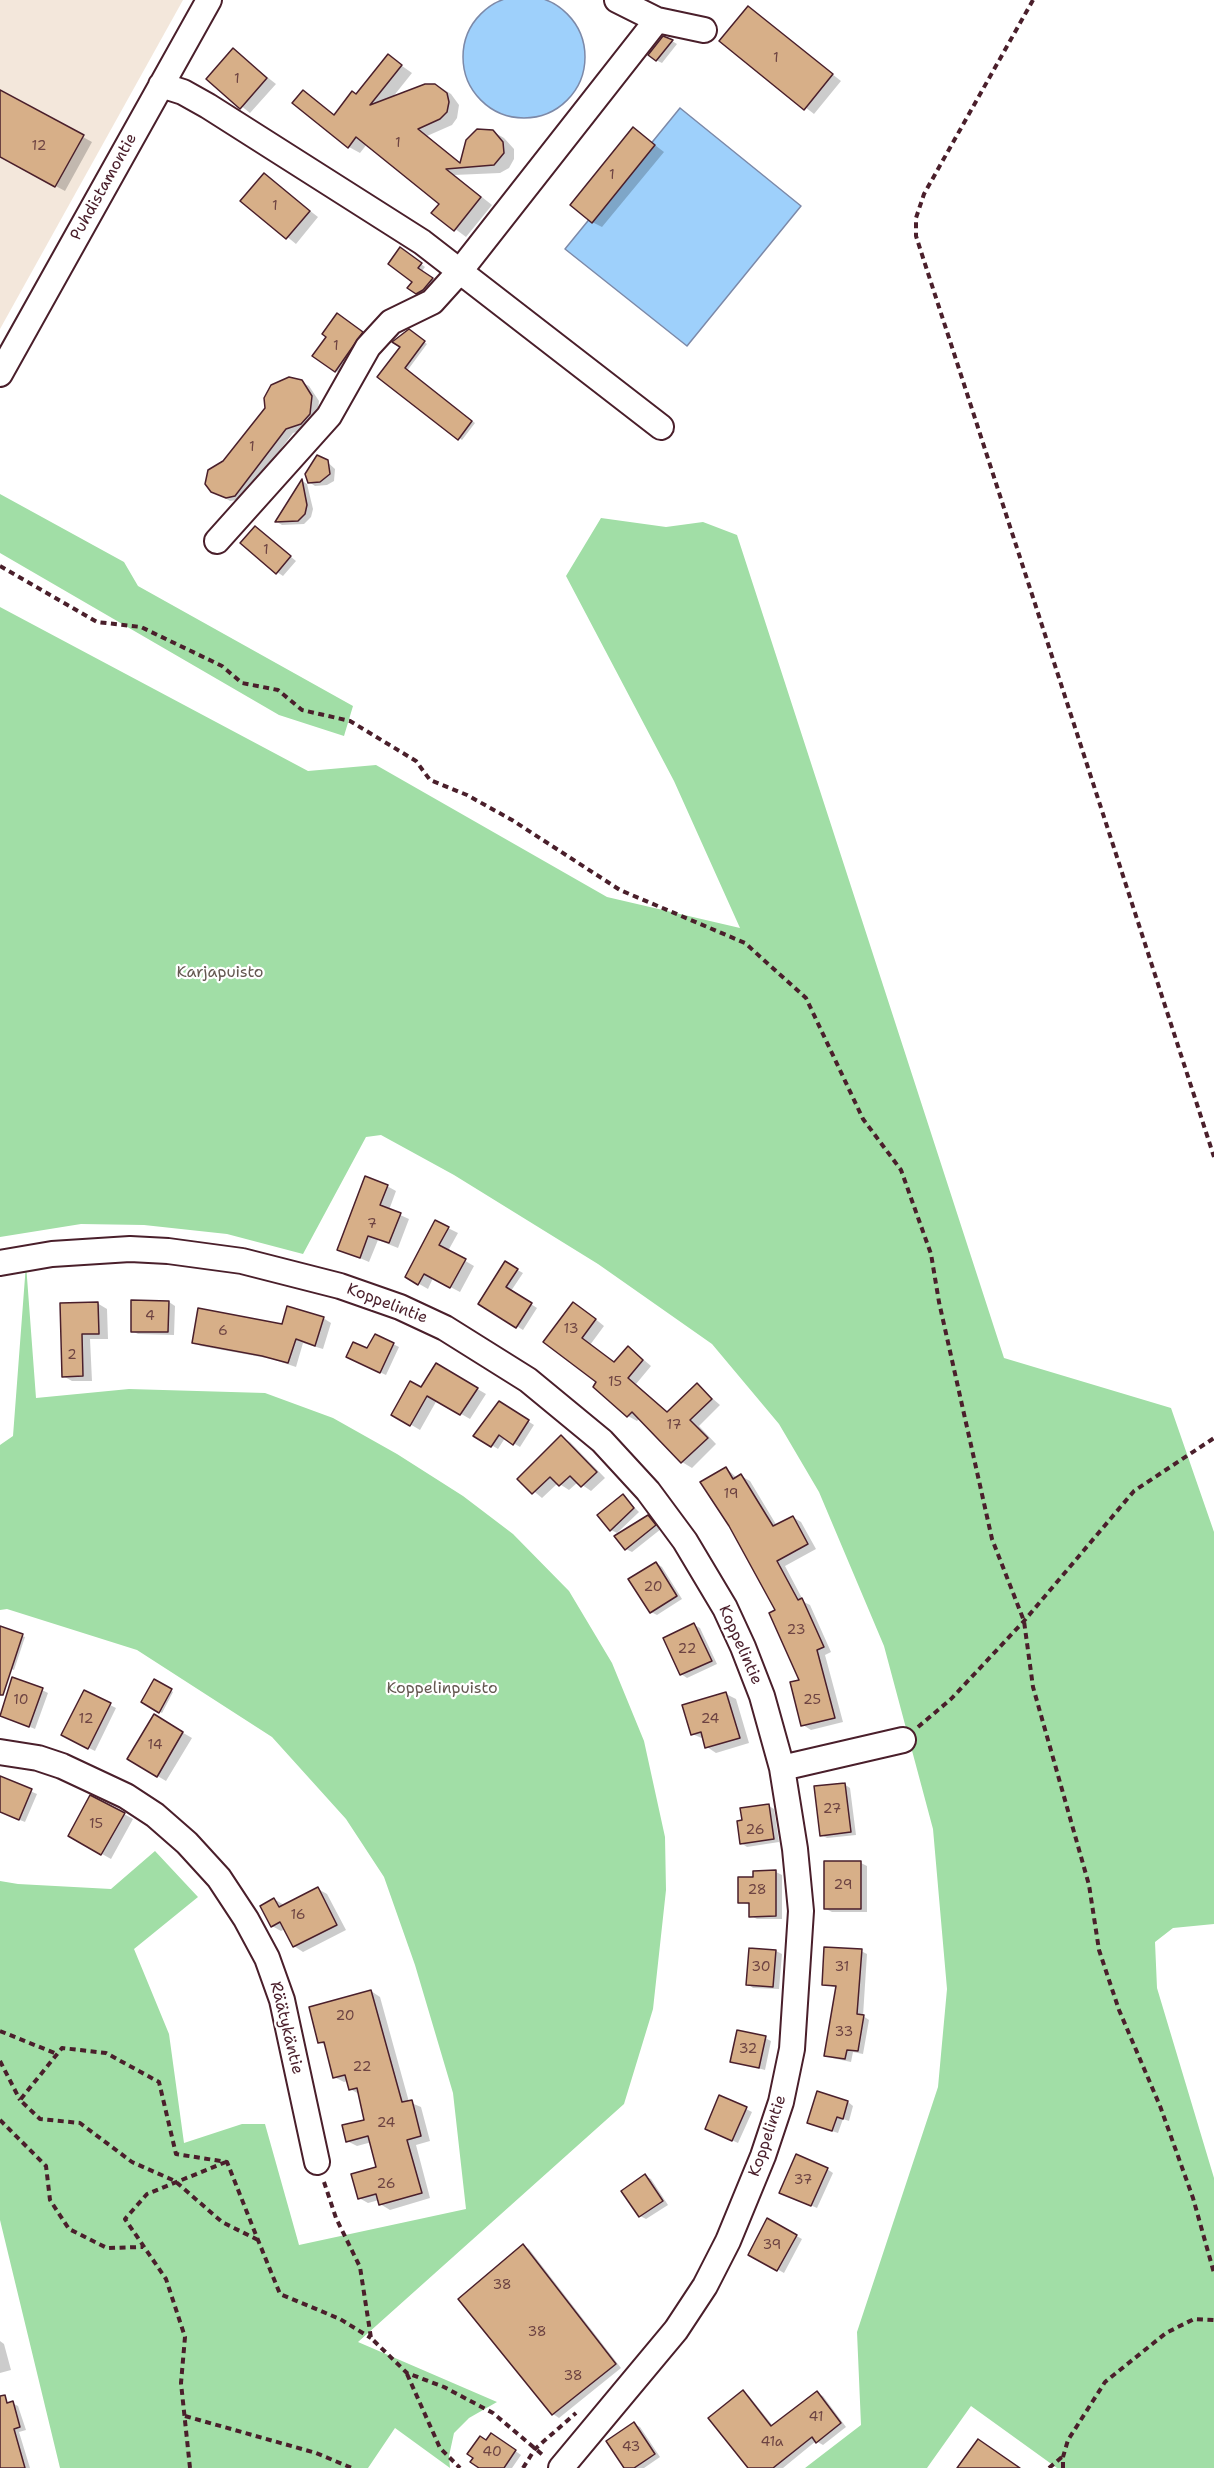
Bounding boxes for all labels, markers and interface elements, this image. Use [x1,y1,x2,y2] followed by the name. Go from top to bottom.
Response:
[773,50,779,66] house number: 1
[234,71,240,87] house number: 1
[67,130,141,244] street label: Puhdistamontie
[395,135,401,151] house number: 1
[32,138,46,154] house number: 12
[609,167,615,183] house number: 1
[272,198,278,214] house number: 1
[333,338,339,354] house number: 1
[249,439,255,455] house number: 1
[263,542,269,558] house number: 1
[176,963,264,983] park label: Karjapuisto
[367,1216,377,1232] house number: 7
[344,1280,430,1328] street label: Koppelintie
[145,1308,155,1324] house number: 4
[564,1321,578,1337] house number: 13
[218,1323,228,1339] house number: 6
[67,1347,77,1363] house number: 2
[608,1374,622,1390] house number: 15
[667,1417,681,1433] house number: 17
[723,1486,739,1502] house number: 19
[643,1579,663,1595] house number: 20
[714,1602,766,1688] street label: Koppelintie
[787,1622,805,1638] house number: 23
[678,1641,696,1657] house number: 22
[386,1679,498,1699] park label: Koppelinpuisto
[13,1692,29,1708] house number: 10
[803,1692,821,1708] house number: 25
[79,1711,93,1727] house number: 12
[701,1711,719,1727] house number: 24
[147,1737,163,1753] house number: 14
[823,1801,841,1817] house number: 27
[89,1816,103,1832] house number: 15
[746,1822,764,1838] house number: 26
[834,1877,852,1893] house number: 29
[747,1882,767,1898] house number: 28
[290,1907,306,1923] house number: 16
[751,1959,771,1975] house number: 30
[835,1959,849,1975] house number: 31
[265,1980,307,2076] street label: Räätykäntie
[335,2008,355,2024] house number: 20
[835,2024,853,2040] house number: 33
[739,2041,757,2057] house number: 32
[353,2059,371,2075] house number: 22
[745,2093,791,2179] street label: Koppelintie
[377,2115,395,2131] house number: 24
[794,2172,812,2188] house number: 37
[377,2176,395,2192] house number: 26
[763,2237,781,2253] house number: 39
[492,2277,512,2293] house number: 38
[527,2324,547,2340] house number: 38
[563,2368,583,2384] house number: 38
[809,2409,823,2425] house number: 41
[760,2434,784,2450] house number: 41a
[622,2439,640,2455] house number: 43
[482,2444,502,2460] house number: 40

